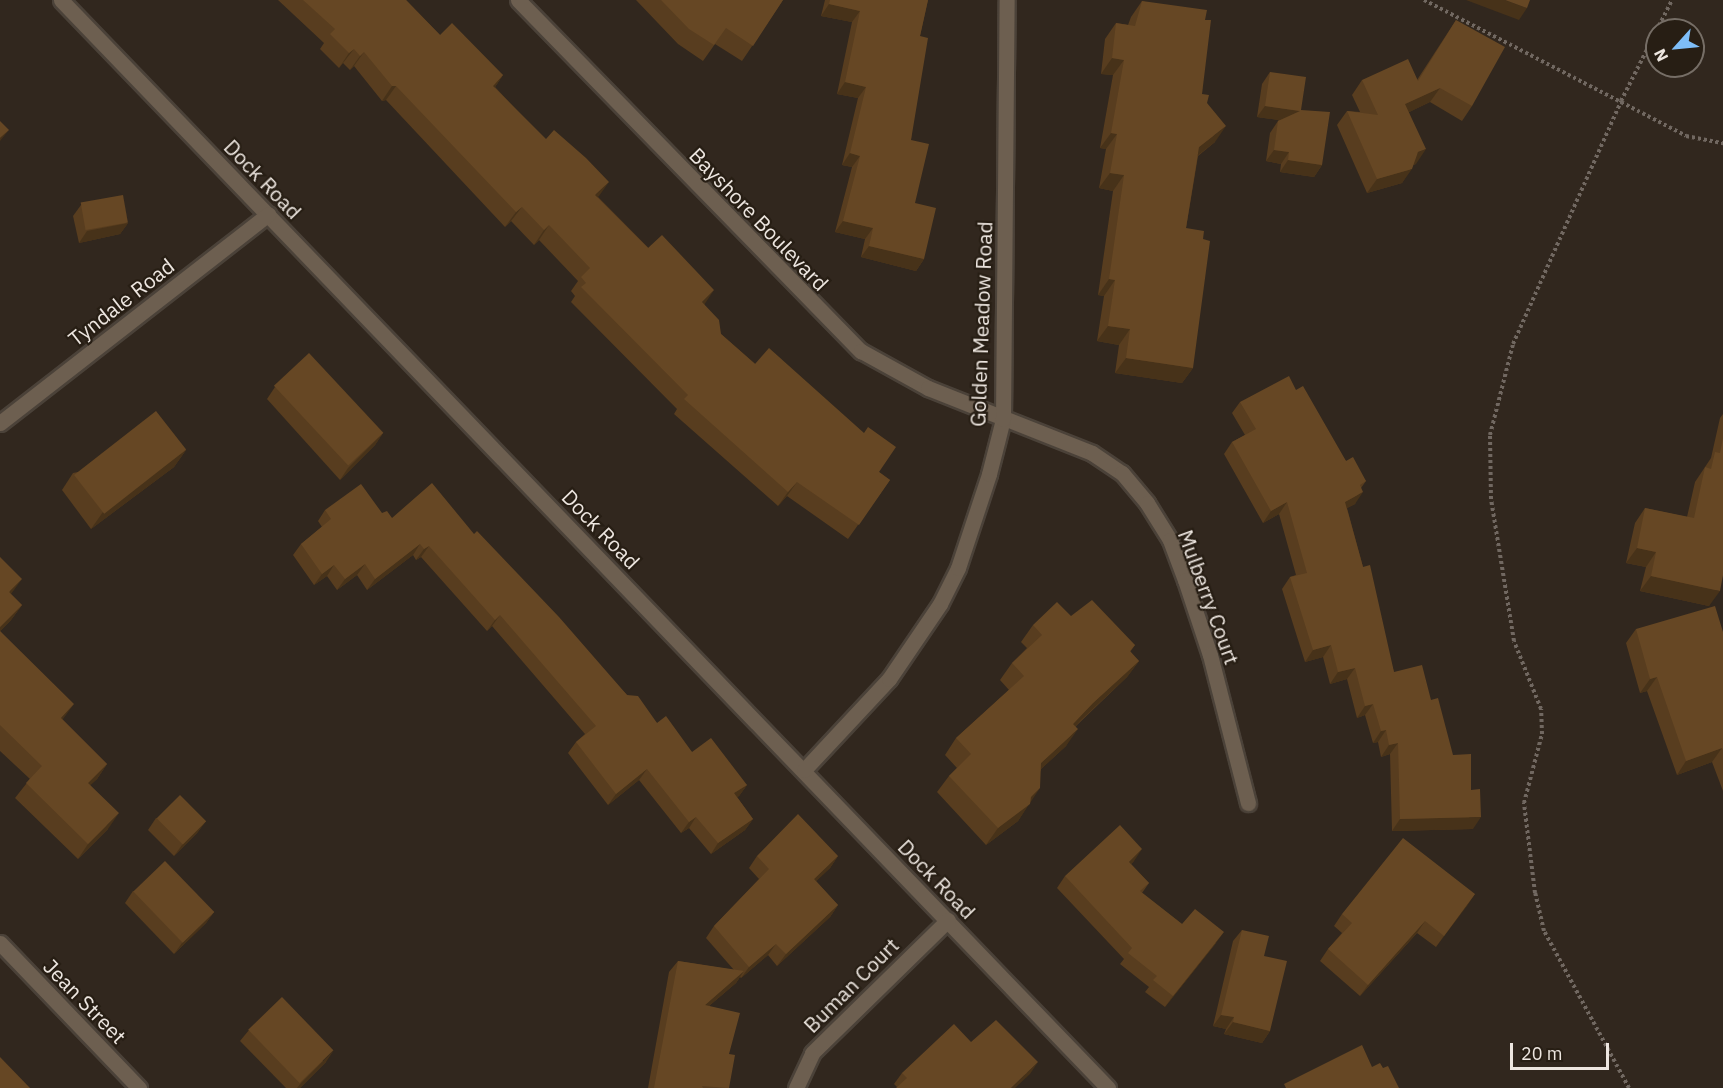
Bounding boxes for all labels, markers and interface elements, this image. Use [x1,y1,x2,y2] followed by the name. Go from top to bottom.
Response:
[1645,18,1705,78] north arrow
[1649,46,1672,65] text: N
[219,134,307,224] street label: Dock Road
[684,142,834,296] street label: Bayshore Boulevard
[965,221,997,427] street label: Golden Meadow Road
[63,253,179,351] street label: Tyndale Road
[557,484,645,574] street label: Dock Road
[1173,526,1245,668] street label: Mulberry Court
[893,834,981,924] street label: Dock Road
[798,932,904,1038] street label: Buman Court
[38,953,132,1049] street label: Jean Street
[1513,1031,1612,1069] scale bar
[1521,1042,1563,1065] text: 20 m

